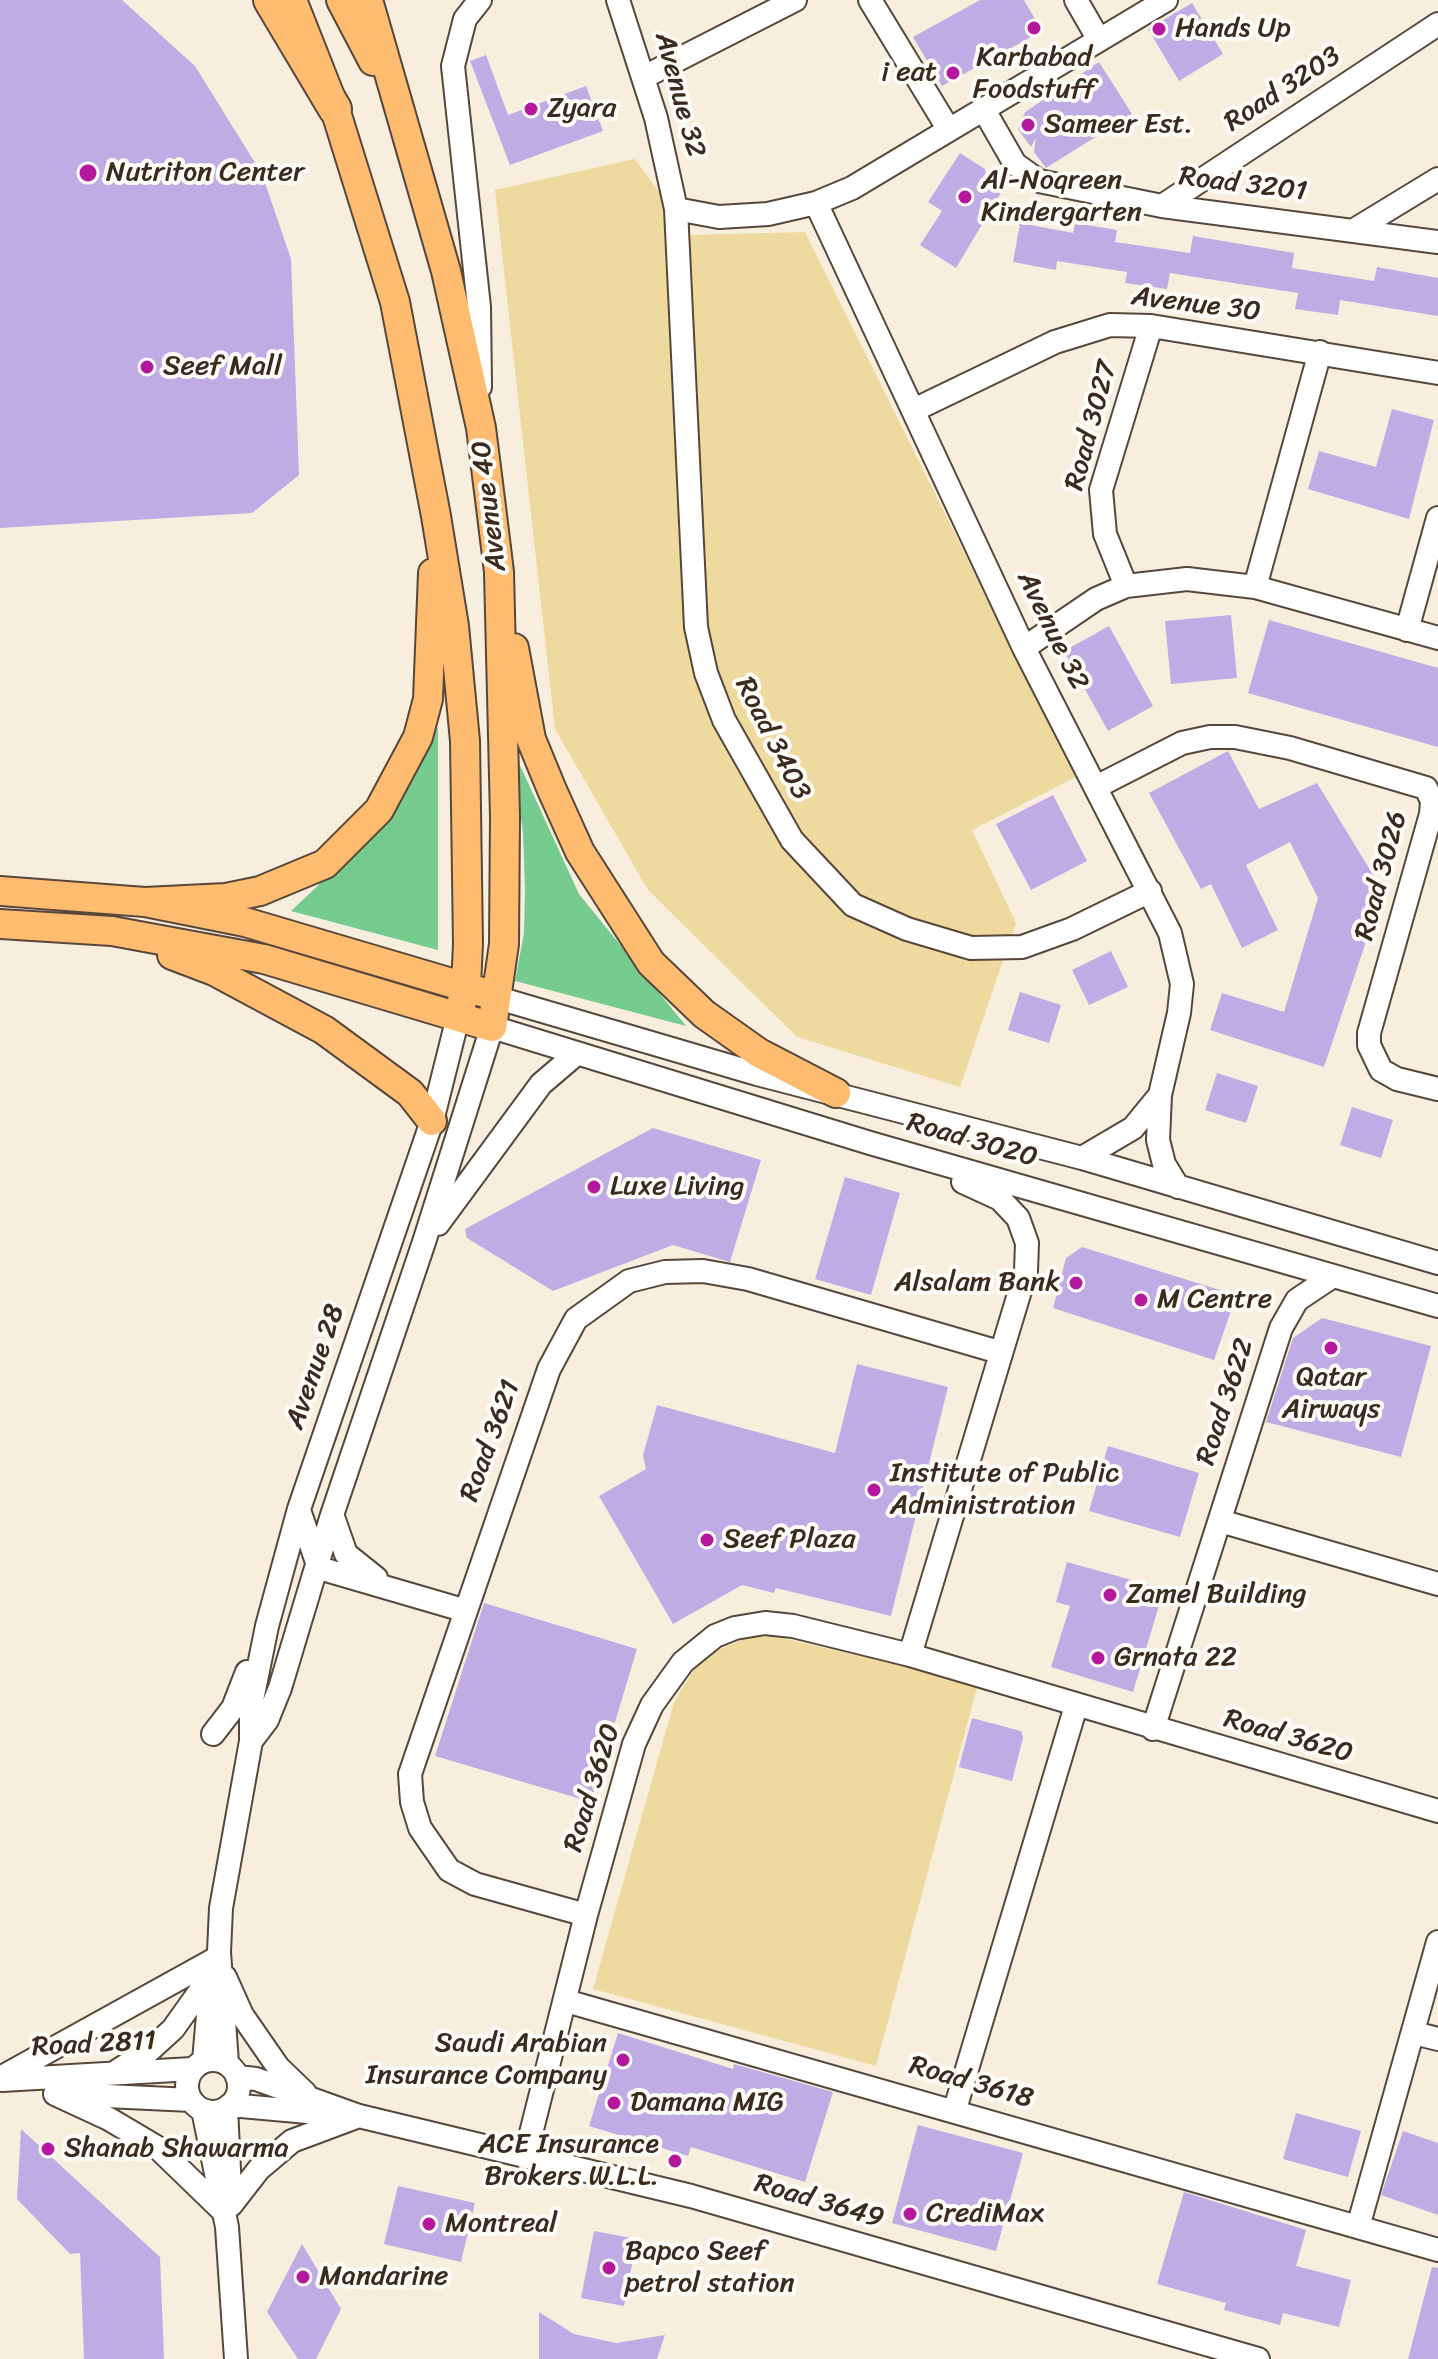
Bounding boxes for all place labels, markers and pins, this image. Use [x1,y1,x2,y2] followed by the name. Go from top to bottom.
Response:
[1175,12,1291,46] place label: Hands Up
[1025,19,1043,37] marker: Karbabad Foodstuff
[1150,20,1168,38] marker: Hands Up
[973,41,1095,107] place label: Karbabad Foodstuff
[881,56,937,90] place label: i eat
[944,64,962,82] marker: i eat
[547,92,616,126] place label: Zyara
[522,100,540,118] marker: Zyara
[1044,108,1193,142] place label: Sameer Est.
[1019,116,1037,134] marker: Sameer Est.
[106,156,304,190] place label: Nutriton Center
[77,162,99,184] marker: Nutriton Center
[981,164,1142,230] place label: Al-Noqreen Kindergarten
[956,188,974,206] marker: Al-Noqreen Kindergarten
[163,350,282,384] place label: Seef Mall
[138,358,156,376] marker: Seef Mall
[610,1170,745,1204] place label: Luxe Living
[585,1178,603,1196] marker: Luxe Living
[894,1266,1060,1300] place label: Alsalam Bank
[1067,1274,1085,1292] marker: Alsalam Bank
[1157,1283,1272,1317] place label: M Centre
[1132,1291,1150,1309] marker: M Centre
[1322,1339,1340,1357] marker: Qatar Airways
[1282,1361,1380,1427] place label: Qatar Airways
[890,1457,1119,1523] place label: Institute of Public Administration
[865,1481,883,1499] marker: Institute of Public Administration
[723,1523,855,1557] place label: Seef Plaza
[698,1531,716,1549] marker: Seef Plaza
[1126,1578,1307,1612] place label: Zamel Building
[1101,1586,1119,1604] marker: Zamel Building
[1114,1641,1237,1675] place label: Grnata 22
[1089,1649,1107,1667] marker: Grnata 22
[366,2027,607,2093] place label: Saudi Arabian Insurance Company
[614,2051,632,2069] marker: Saudi Arabian Insurance Company
[630,2086,784,2120] place label: Damana MIG
[605,2094,623,2112] marker: Damana MIG
[478,2128,659,2194] place label: ACE Insurance Brokers W.L.L.
[64,2132,288,2166] place label: Shanab Shawarma
[39,2140,57,2158] marker: Shanab Shawarma
[666,2152,684,2170] marker: ACE Insurance Brokers W.L.L.
[926,2197,1044,2231] place label: CrediMax
[901,2205,919,2223] marker: CrediMax
[445,2207,557,2241] place label: Montreal
[420,2215,438,2233] marker: Montreal
[625,2235,795,2301] place label: Bapco Seef petrol station
[600,2259,618,2277] marker: Bapco Seef petrol station
[319,2260,448,2294] place label: Mandarine
[294,2268,312,2286] marker: Mandarine

